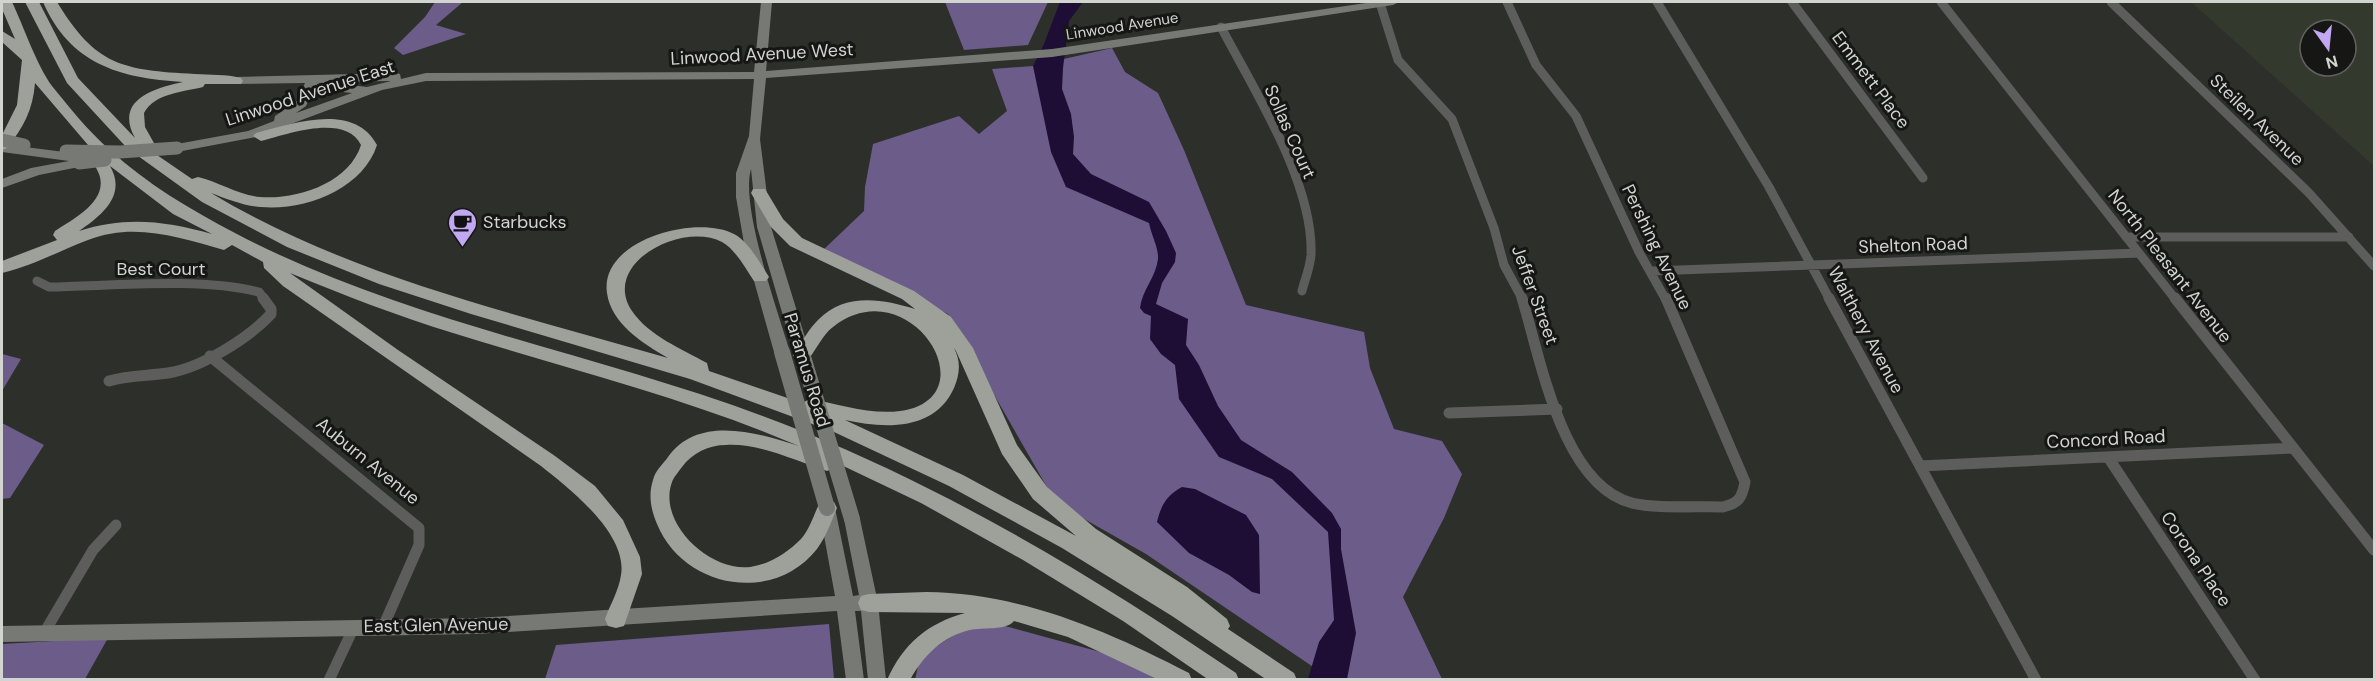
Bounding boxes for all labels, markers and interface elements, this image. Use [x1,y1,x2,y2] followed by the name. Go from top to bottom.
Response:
[1064,7,1180,45] street label: Linwood Avenue
[2298,18,2358,78] north arrow
[1827,27,1915,133] street label: Emmett Place
[670,37,854,71] street label: Linwood Avenue West
[2323,50,2340,74] text: N
[222,54,398,132] street label: Linwood Avenue East
[2205,69,2309,171] street label: Steilen Avenue
[1259,81,1321,183] street label: Sollas Court
[1616,180,1698,314] street label: Pershing Avenue
[2102,184,2238,348] street label: North Pleasant Avenue
[446,206,478,248] cafe icon: Starbucks
[483,210,566,234] place label: Starbucks
[1858,231,1968,259] street label: Shelton Road
[1506,242,1564,348] street label: Jeffer Street
[116,257,206,281] street label: Best Court
[1822,262,1910,398] street label: Walthery Avenue
[778,310,836,430] street label: Paramus Road
[311,412,425,510] street label: Auburn Avenue
[2046,424,2166,454] street label: Concord Road
[2155,507,2237,611] street label: Corona Place
[363,612,509,638] street label: East Glen Avenue

